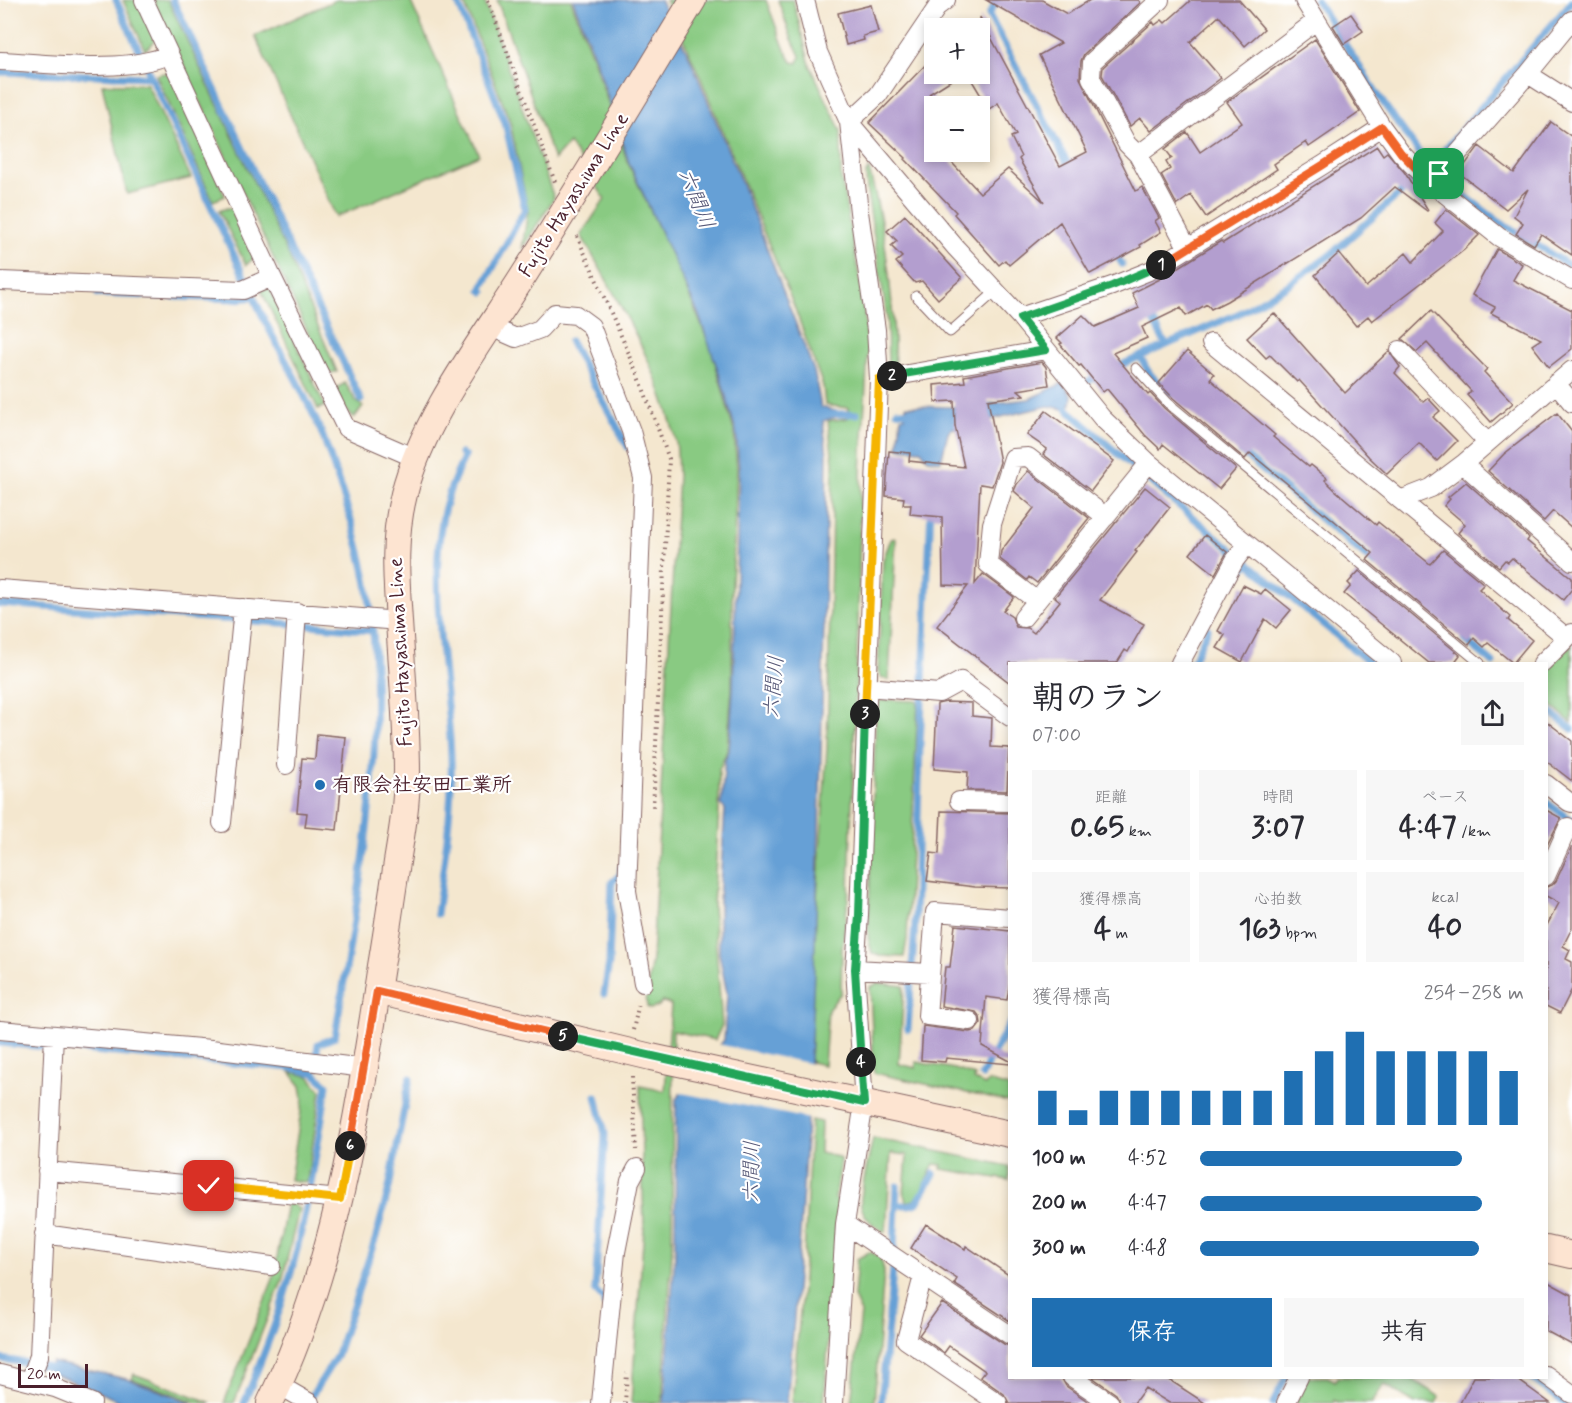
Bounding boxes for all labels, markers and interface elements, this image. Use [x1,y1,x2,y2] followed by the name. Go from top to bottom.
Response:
[924,18,990,162] map controls
[924,18,990,84] button: +
[924,96,990,162] button: −
[512,107,636,282] street label: Fujito Hayashima Line
[1413,148,1464,199] pin
[1422,157,1455,190] icon: arrive
[671,165,721,233] water label: 六間川
[1146,250,1176,280] pin: 1
[1157,254,1165,275] text: 1
[877,361,907,391] pin: 2
[888,365,896,386] text: 2
[383,557,419,747] street label: Fujito Hayashima Line
[757,654,791,720] water label: 六間川
[1032,677,1164,721] text: 朝のラン
[1461,682,1524,745] button: share
[850,699,880,729] pin: 3
[861,703,869,724] text: 3
[1032,722,1081,749] text: 07:00
[332,772,512,799] place label: 有限会社安田工業所
[313,778,327,792] marker: 有限会社安田工業所
[1095,787,1127,808] text: 距離
[1262,787,1294,808] text: 時間
[1421,787,1469,808] text: ペース
[1070,808,1124,847] text: 0.65
[1251,808,1305,847] text: 3:07
[1399,808,1457,847] text: 4:47
[1124,821,1152,842] text: km
[1457,821,1491,842] text: /km
[1432,887,1458,908] text: kcal
[1079,889,1143,910] text: 獲得標高
[1254,889,1302,910] text: 心拍数
[1428,908,1462,947] text: 40
[1094,910,1111,949] text: 4
[1239,910,1281,949] text: 163
[1111,923,1128,944] text: m
[1281,923,1317,944] text: bpm
[1424,980,1524,1007] text: 254–258 m
[1032,984,1112,1011] text: 獲得標高
[548,1021,578,1051] pin: 5
[558,1025,568,1046] text: 5
[846,1047,876,1077] pin: 4
[856,1051,866,1072] text: 4
[335,1131,365,1161] pin: 6
[346,1135,354,1156] text: 6
[737,1140,767,1204] water label: 六間川
[1032,1145,1086,1172] text: 100 m
[1128,1145,1168,1172] text: 4:52
[183,1160,234,1211] pin
[192,1169,225,1202] icon: check
[1032,1190,1087,1217] text: 200 m
[1128,1190,1167,1217] text: 4:47
[1032,1235,1086,1262] text: 300 m
[1128,1235,1168,1262] text: 4:48
[1032,1298,1272,1367] button: 保存
[1284,1298,1524,1367] button: 共有
[18,1361,88,1388] scale bar
[27,1364,61,1385] text: 20 m

